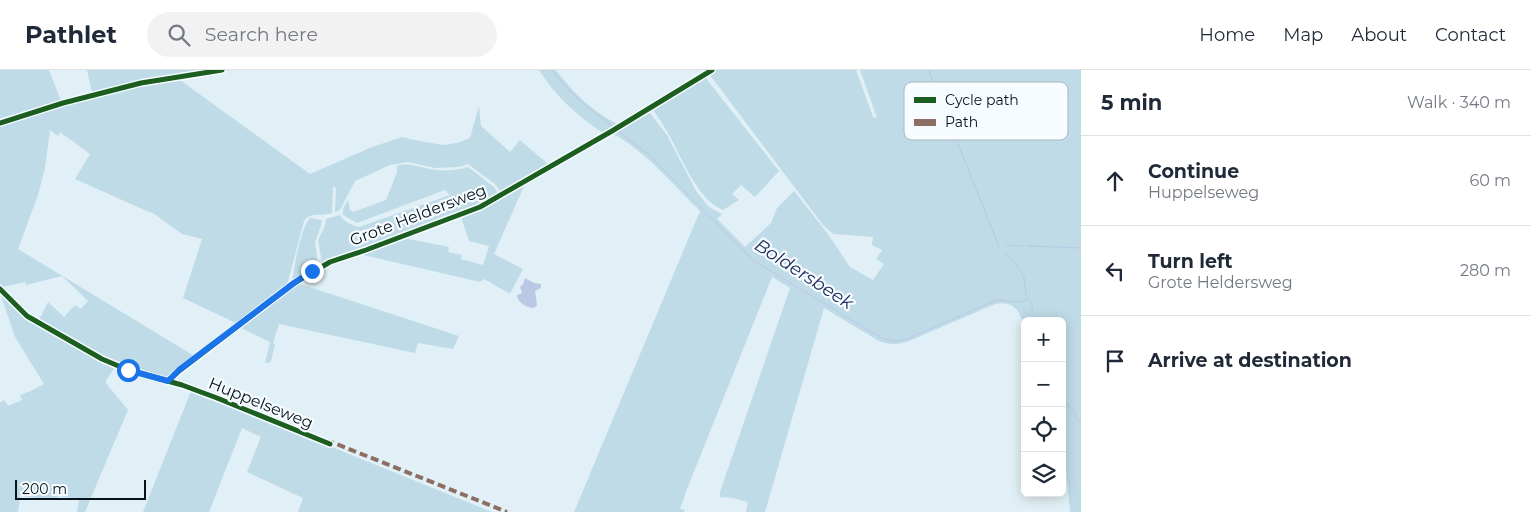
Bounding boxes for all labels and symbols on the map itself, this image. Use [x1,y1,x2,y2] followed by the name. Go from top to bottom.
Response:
[904,82,1068,140] legend
[945,91,1019,109] text: Cycle path
[945,113,978,131] text: Path
[347,180,489,250] street label: Grote Heldersweg
[750,234,859,315] water label: Boldersbeek
[301,260,324,283] route end
[117,359,140,382] route start
[206,373,316,433] street label: Huppelseweg
[15,477,146,500] scale bar

